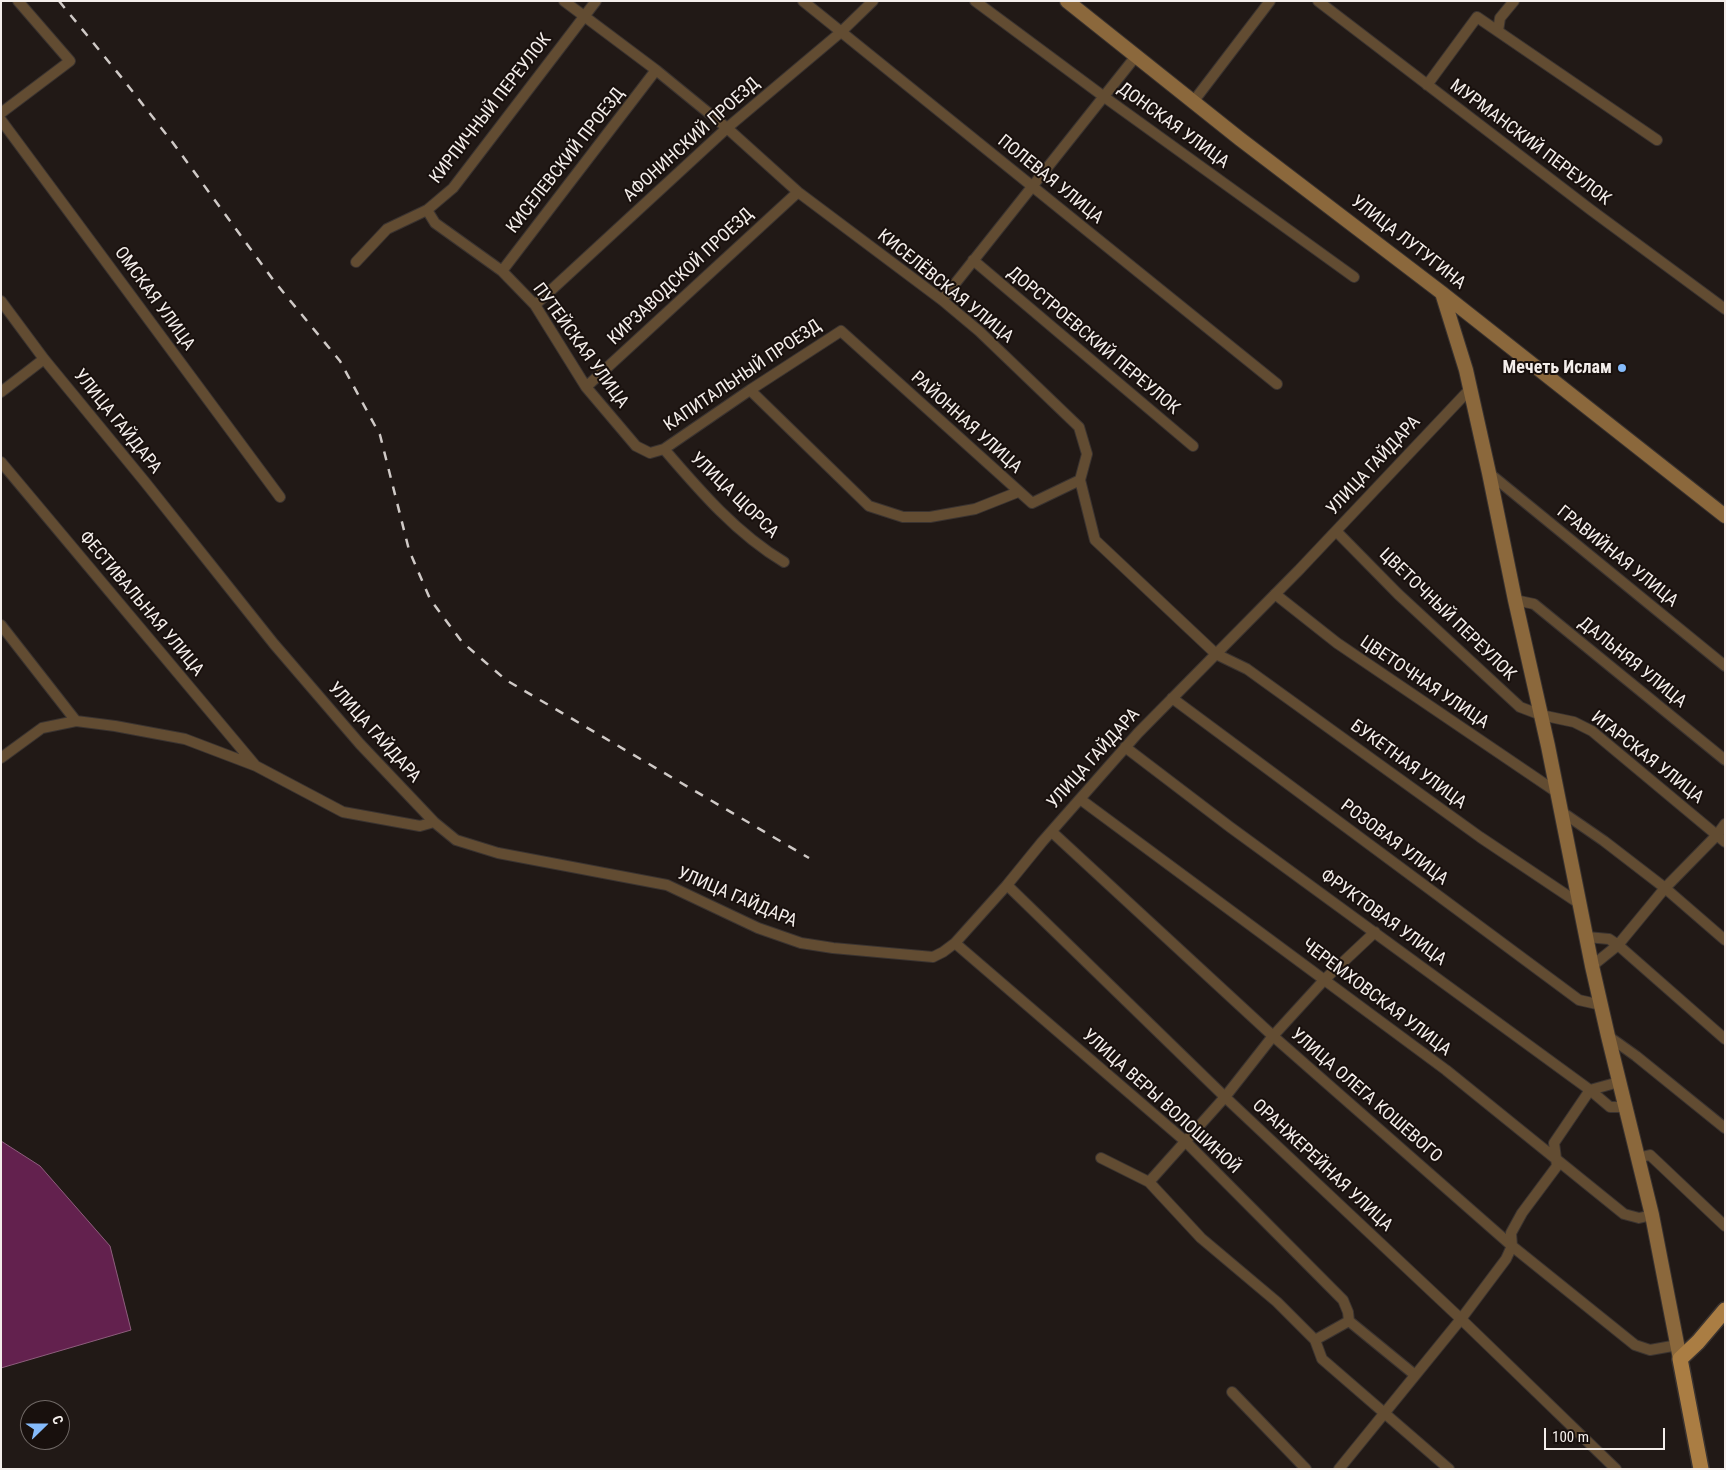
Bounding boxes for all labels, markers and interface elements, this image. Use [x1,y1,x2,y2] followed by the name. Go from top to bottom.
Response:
[426,30,556,188] street label: КИРПИЧНЫЙ ПЕРЕУЛОК
[619,73,765,207] street label: АФОНИНСКИЙ ПРОЕЗД
[1445,75,1615,211] street label: МУРМАНСКИЙ ПЕРЕУЛОК
[1113,78,1233,174] street label: ДОНСКАЯ УЛИЦА
[502,84,630,238] street label: КИСЕЛЕВСКИЙ ПРОЕЗД
[993,131,1107,229] street label: ПОЛЕВАЯ УЛИЦА
[1346,191,1470,295] street label: УЛИЦА ЛУТУГИНА
[604,204,758,350] street label: КИРЗАВОДСКОЙ ПРОЕЗД
[873,225,1017,349] street label: КИСЕЛЁВСКАЯ УЛИЦА
[109,243,199,355] street label: ОМСКАЯ УЛИЦА
[1002,263,1184,419] street label: ДОРСТРОЕВСКИЙ ПЕРЕУЛОК
[527,279,633,413] street label: ПУТЕЙСКАЯ УЛИЦА
[660,315,826,437] street label: КАПИТАЛЬНЫЙ ПРОЕЗД
[1503,357,1612,379] place label: Мечеть Ислам
[1616,362,1628,374] marker: Мечеть Ислам
[68,365,166,479] street label: УЛИЦА ГАЙДАРА
[906,367,1026,479] street label: РАЙОННАЯ УЛИЦА
[1322,412,1426,520] street label: УЛИЦА ГАЙДАРА
[685,449,783,543] street label: УЛИЦА ЩОРСА
[1552,502,1682,612] street label: ГРАВИЙНАЯ УЛИЦА
[74,527,208,681] street label: ФЕСТИВАЛЬНАЯ УЛИЦА
[1374,544,1520,686] street label: ЦВЕТОЧНЫЙ ПЕРЕУЛОК
[1574,613,1690,713] street label: ДАЛЬНЯЯ УЛИЦА
[1355,632,1493,734] street label: ЦВЕТОЧНАЯ УЛИЦА
[323,678,425,788] street label: УЛИЦА ГАЙДАРА
[1043,704,1145,814] street label: УЛИЦА ГАЙДАРА
[1586,707,1708,809] street label: ИГАРСКАЯ УЛИЦА
[1346,716,1470,814] street label: БУКЕТНАЯ УЛИЦА
[1336,796,1452,890] street label: РОЗОВАЯ УЛИЦА
[674,863,800,933] street label: УЛИЦА ГАЙДАРА
[1316,865,1450,971] street label: ФРУКТОВАЯ УЛИЦА
[1297,935,1455,1061] street label: ЧЕРЕМХОВСКАЯ УЛИЦА
[1286,1024,1446,1168] street label: УЛИЦА ОЛЕГА КОШЕВОГО
[1077,1025,1245,1179] street label: УЛИЦА ВЕРЫ ВОЛОШИНОЙ
[1247,1095,1397,1237] street label: ОРАНЖЕРЕЙНАЯ УЛИЦА
[20,1400,70,1450] north arrow
[49,1413,67,1426] text: С
[1546,1418,1667,1450] scale bar
[1552,1428,1589,1446] text: 100 m

